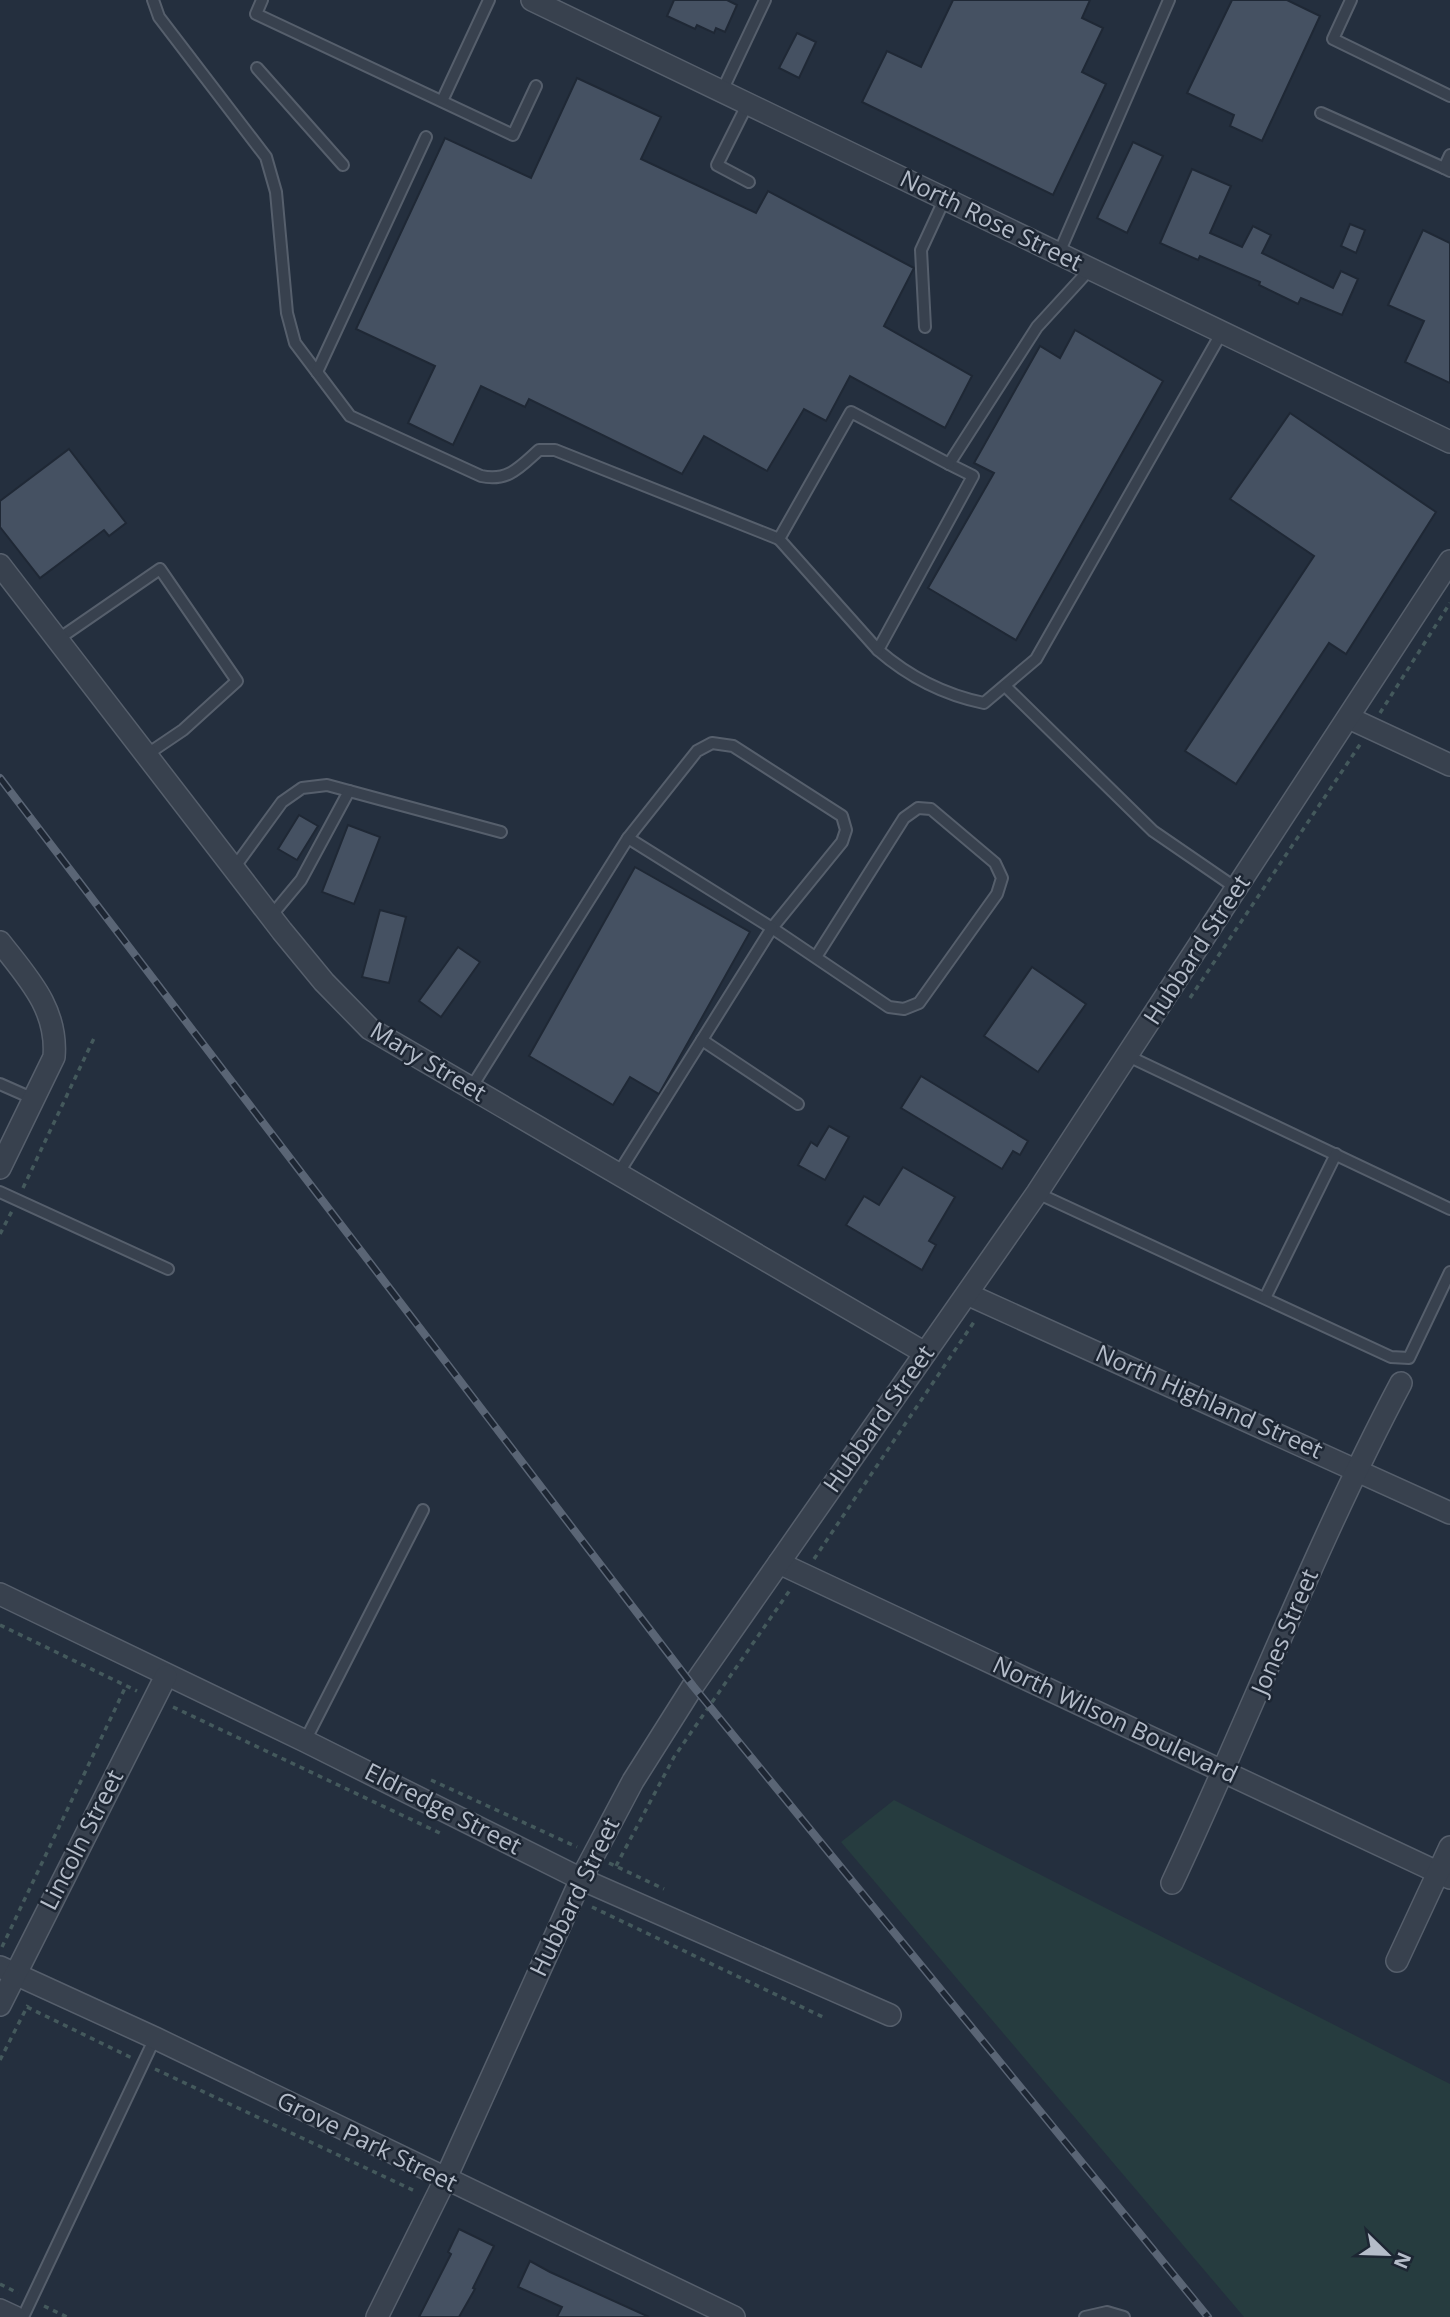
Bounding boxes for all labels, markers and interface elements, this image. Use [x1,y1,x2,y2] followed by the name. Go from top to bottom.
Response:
[895,161,1088,278] street label: North Rose Street
[1135,868,1257,1031] street label: Hubbard Street
[365,1013,493,1108] street label: Mary Street
[1091,1336,1328,1466] street label: North Highland Street
[815,1338,941,1498] street label: Hubbard Street
[1242,1563,1325,1701] street label: Jones Street
[988,1647,1244,1790] street label: North Wilson Boulevard
[360,1754,528,1861] street label: Eldredge Street
[31,1764,130,1915] street label: Lincoln Street
[521,1811,626,1981] street label: Hubbard Street
[272,2083,463,2199] street label: Grove Park Street
[1352,2219,1422,2289] north arrow
[1388,2248,1418,2273] text: N

